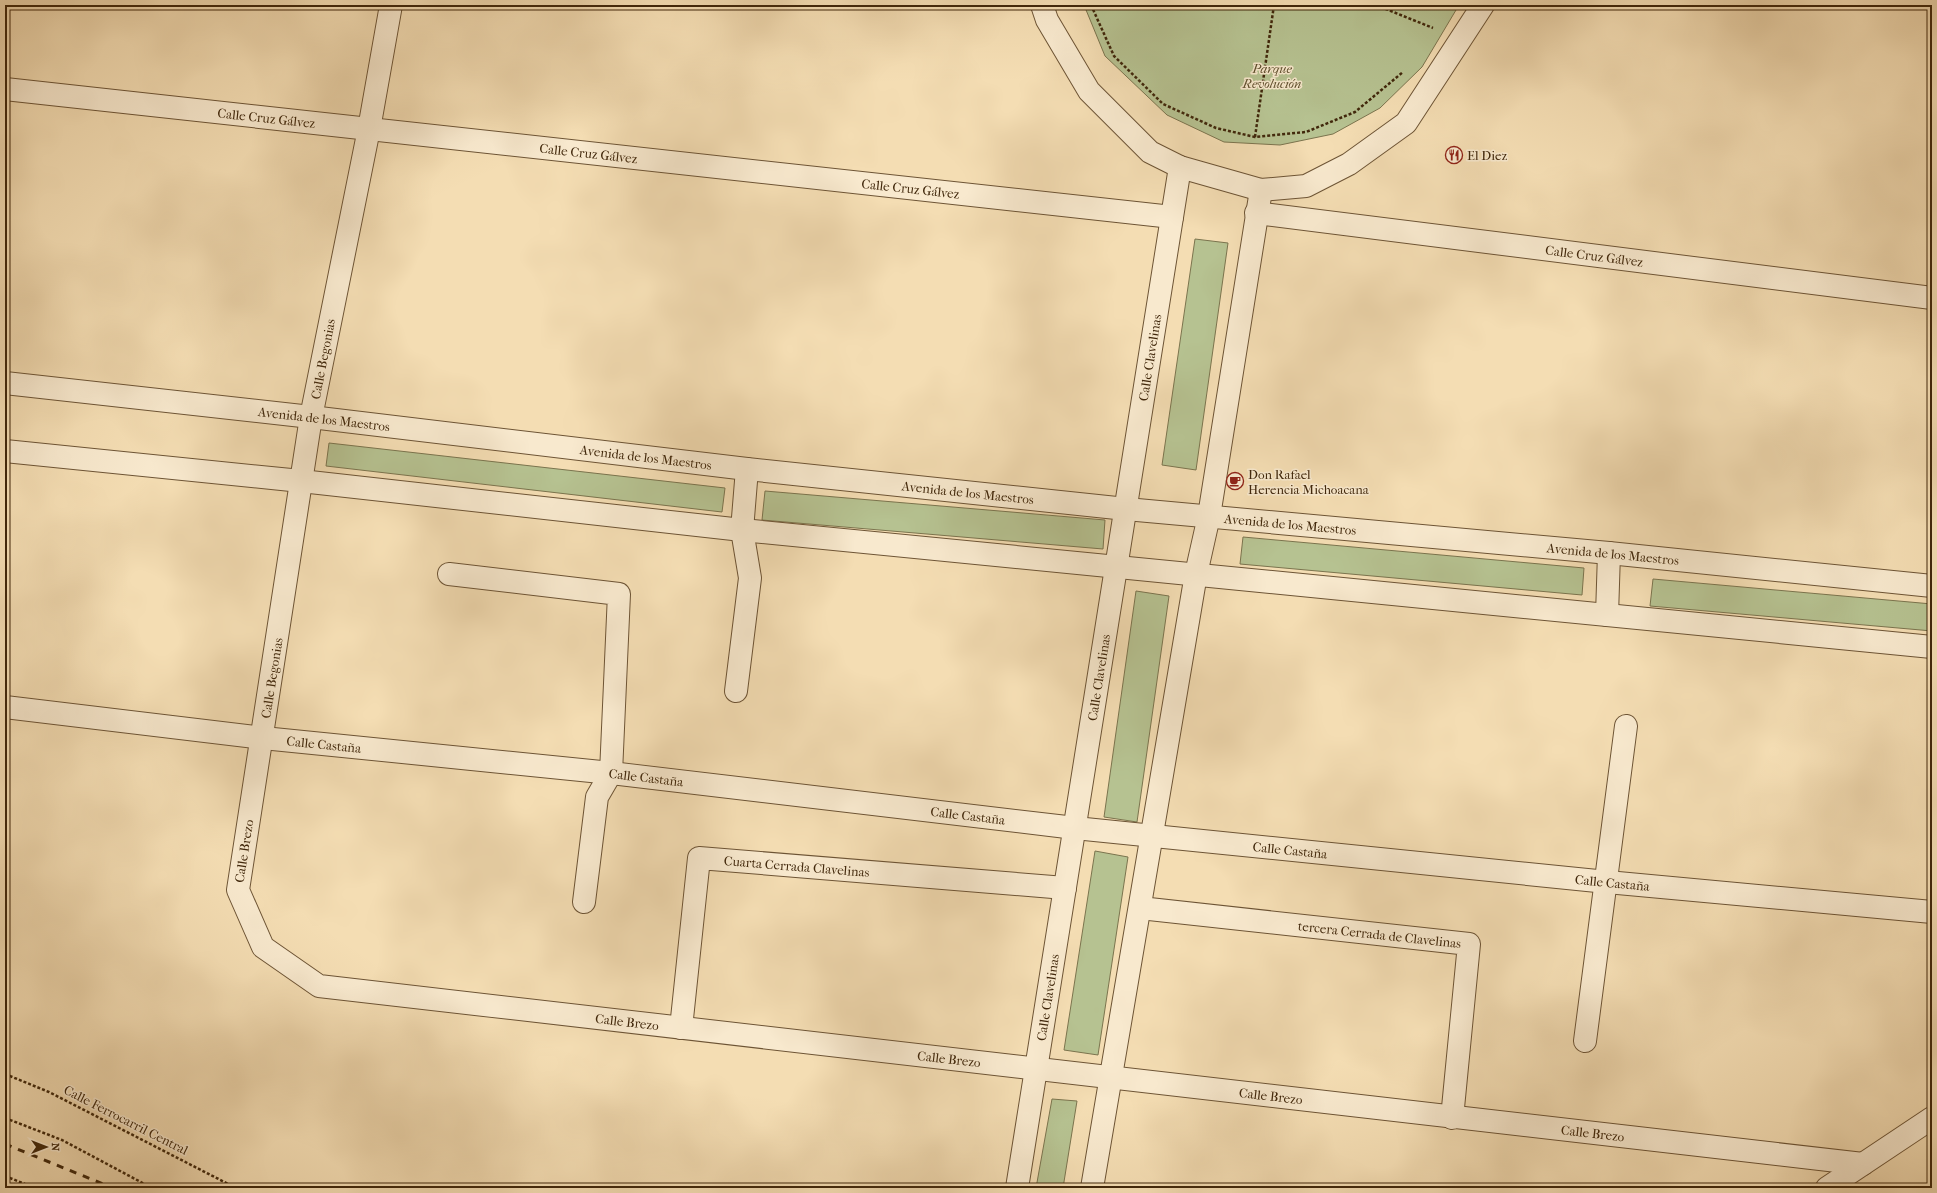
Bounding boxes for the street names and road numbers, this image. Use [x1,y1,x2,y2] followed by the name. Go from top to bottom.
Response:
[217,105,316,131] street label: Calle Cruz Gálvez
[539,140,638,166] street label: Calle Cruz Gálvez
[861,176,961,201] street label: Calle Cruz Gálvez
[1545,242,1644,269] street label: Calle Cruz Gálvez
[1135,313,1164,402] street label: Calle Clavelinas
[308,317,338,400] street label: Calle Begonias
[256,404,391,434] street label: Avenida de los Maestros
[578,441,713,472] street label: Avenida de los Maestros
[900,478,1035,507] street label: Avenida de los Maestros
[1222,510,1357,537] street label: Avenida de los Maestros
[1545,540,1680,568] street label: Avenida de los Maestros
[1084,633,1113,722] street label: Calle Clavelinas
[258,636,286,719] street label: Calle Begonias
[286,733,363,755] street label: Calle Castaña
[608,765,685,789] street label: Calle Castaña
[930,803,1007,827] street label: Calle Castaña
[232,818,256,884] street label: Calle Brezo
[1252,839,1329,861] street label: Calle Castaña
[723,853,870,879] street label: Cuarta Cerrada Clavelinas
[1574,871,1651,894] street label: Calle Castaña
[1297,918,1462,951] street label: tercera Cerrada de Clavelinas
[1033,953,1062,1042] street label: Calle Clavelinas
[595,1010,660,1033] street label: Calle Brezo
[916,1048,982,1070] street label: Calle Brezo
[61,1082,191,1158] street label: Calle Ferrocarril Central
[1238,1085,1304,1107] street label: Calle Brezo
[1560,1122,1626,1144] street label: Calle Brezo

